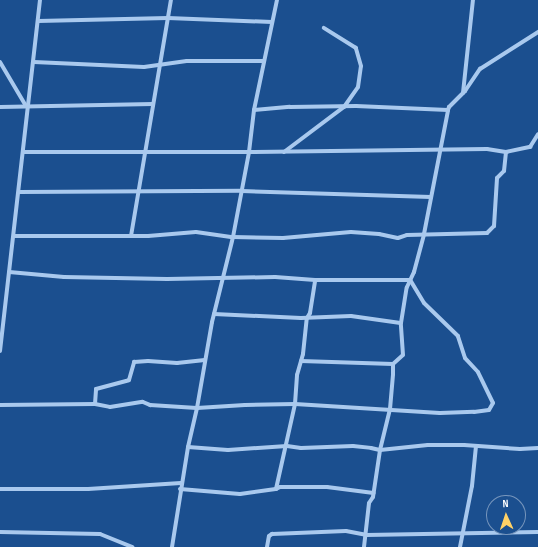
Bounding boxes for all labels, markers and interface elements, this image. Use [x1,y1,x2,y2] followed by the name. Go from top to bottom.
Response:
[486,495,526,535] north arrow
[502,497,509,510] text: N

